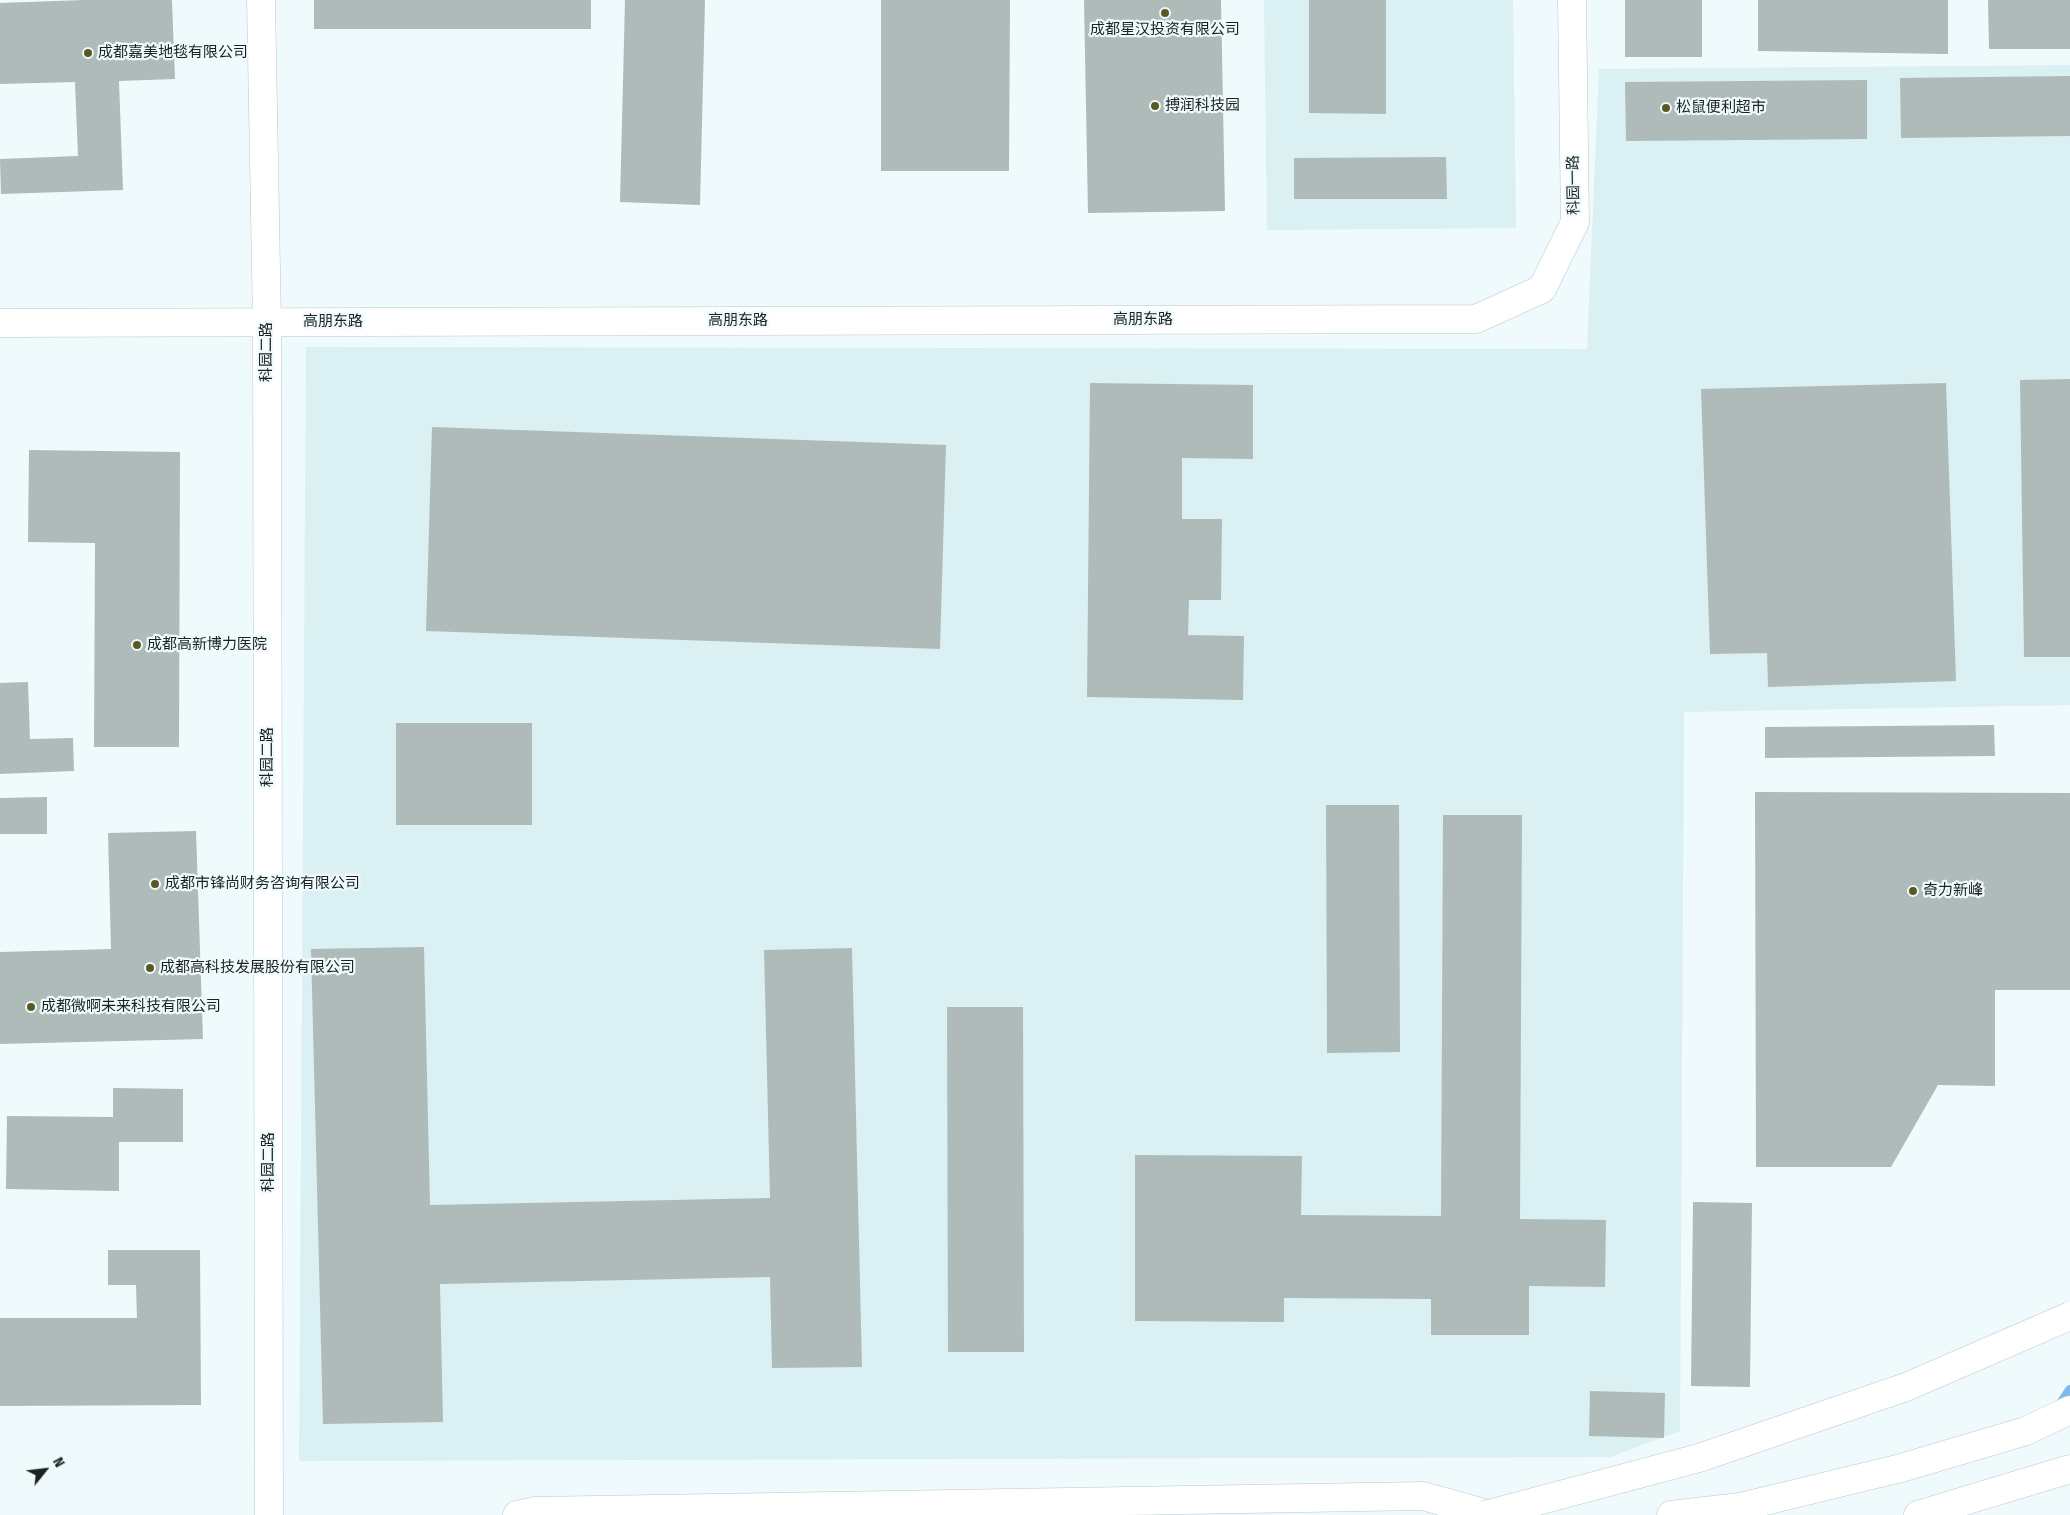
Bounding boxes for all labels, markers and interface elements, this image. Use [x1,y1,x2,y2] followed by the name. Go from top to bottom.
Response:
[1159,7,1171,19] marker: 成都星汉投资有限公司
[1090,21,1240,39] place label: 成都星汉投资有限公司
[98,44,248,62] place label: 成都嘉美地毯有限公司
[82,47,94,59] marker: 成都嘉美地毯有限公司
[1165,97,1240,115] place label: 搏润科技园
[1676,99,1766,117] place label: 松鼠便利超市
[1149,100,1161,112] marker: 搏润科技园
[1660,102,1672,114] marker: 松鼠便利超市
[1564,155,1584,215] street label: 科园一路
[1113,311,1173,329] street label: 高朋东路
[708,312,768,330] street label: 高朋东路
[303,313,363,331] street label: 高朋东路
[258,322,276,382] street label: 科园二路
[147,636,267,654] place label: 成都高新博力医院
[131,639,143,651] marker: 成都高新博力医院
[259,727,277,787] street label: 科园二路
[165,875,360,893] place label: 成都市锋尚财务咨询有限公司
[149,878,161,890] marker: 成都市锋尚财务咨询有限公司
[1923,882,1983,900] place label: 奇力新峰
[1907,885,1919,897] marker: 奇力新峰
[160,959,355,977] place label: 成都高科技发展股份有限公司
[144,962,156,974] marker: 成都高科技发展股份有限公司
[41,998,221,1016] place label: 成都微啊未来科技有限公司
[25,1001,37,1013] marker: 成都微啊未来科技有限公司
[260,1132,278,1192] street label: 科园二路
[20,1445,70,1495] north arrow
[49,1455,68,1470] text: N

